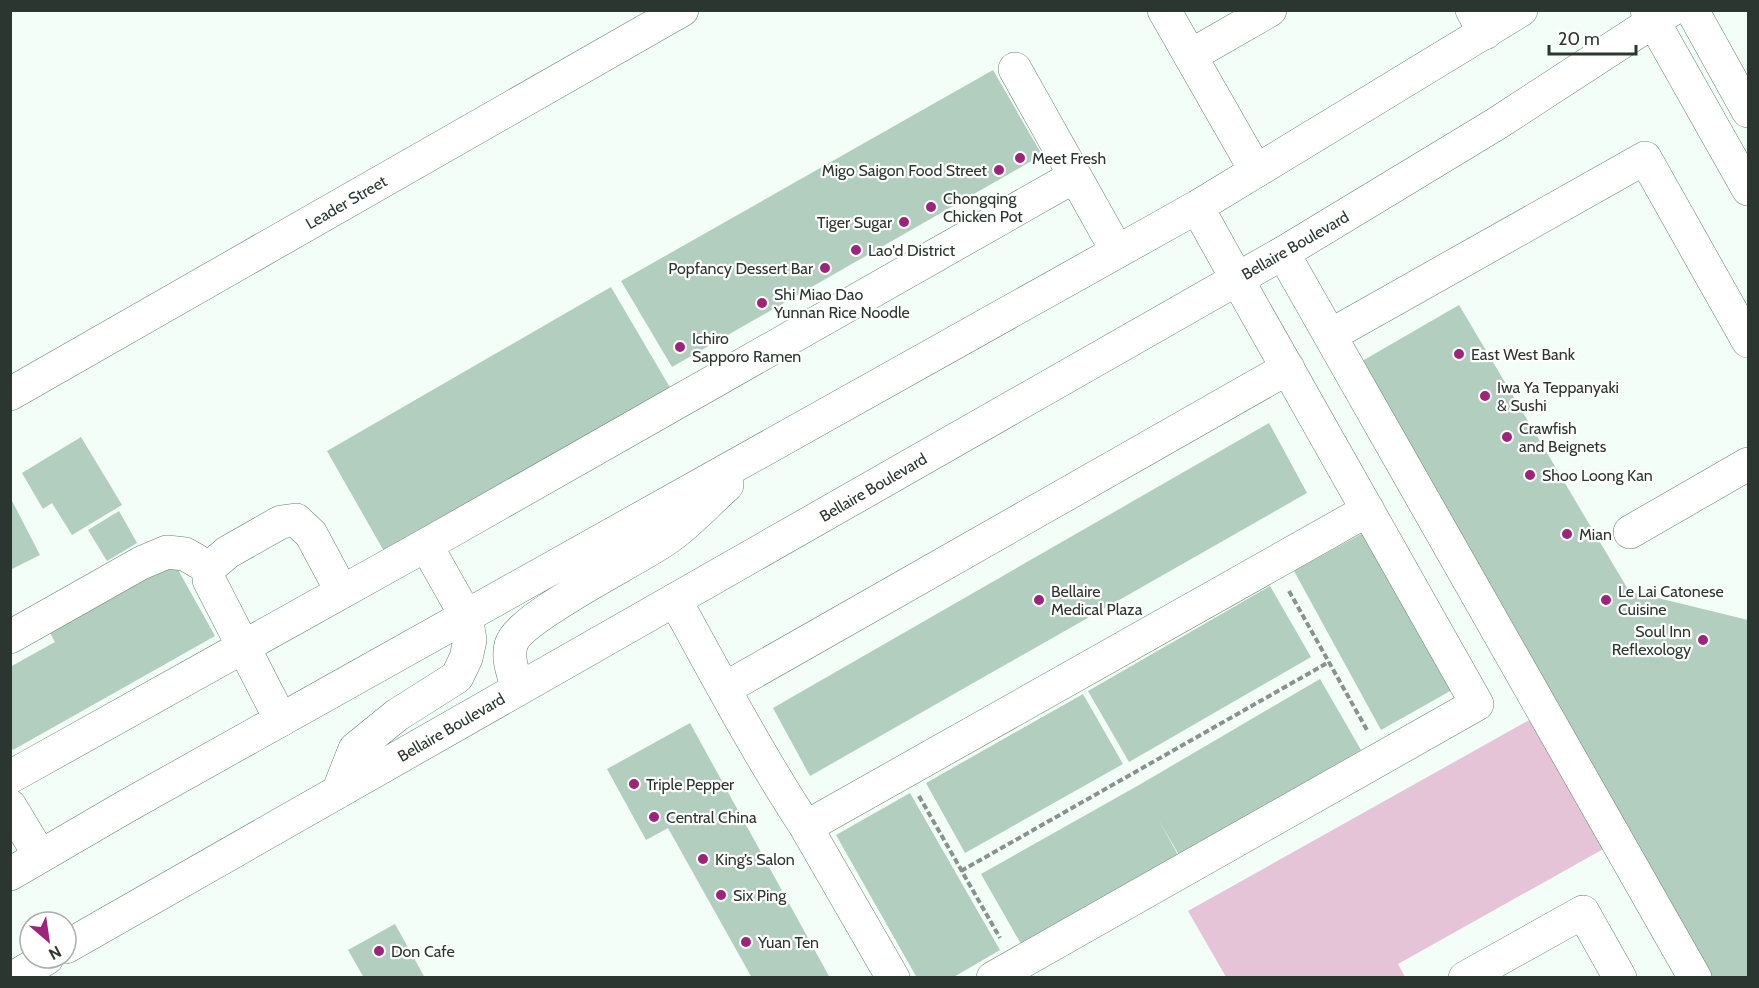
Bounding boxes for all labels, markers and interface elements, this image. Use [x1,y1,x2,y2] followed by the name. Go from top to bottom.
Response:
[1549,18,1636,56] scale bar
[1558,28,1600,50] text: 20 m
[1032,149,1106,168] place label: Meet Fresh
[1013,151,1027,165] marker: Meet Fresh
[822,161,988,180] place label: Migo Saigon Food Street
[992,163,1006,177] marker: Migo Saigon Food Street
[302,171,391,233] street label: Leader Street
[943,189,1023,226] place label: Chongqing Chicken Pot
[924,200,938,214] marker: Chongqing Chicken Pot
[1238,207,1352,284] street label: Bellaire Boulevard
[817,213,893,232] place label: Tiger Sugar
[897,215,911,229] marker: Tiger Sugar
[868,241,956,260] place label: Lao'd District
[849,243,863,257] marker: Lao'd District
[668,259,814,278] place label: Popfancy Dessert Bar
[818,261,832,275] marker: Popfancy Dessert Bar
[773,285,910,322] place label: Shi Miao Dao Yunnan Rice Noodle
[755,296,769,310] marker: Shi Miao Dao Yunnan Rice Noodle
[692,329,801,366] place label: Ichiro Sapporo Ramen
[673,340,687,354] marker: Ichiro Sapporo Ramen
[1471,345,1576,364] place label: East West Bank
[1452,347,1466,361] marker: East West Bank
[1497,378,1619,415] place label: Iwa Ya Teppanyaki & Sushi
[1478,389,1492,403] marker: Iwa Ya Teppanyaki & Sushi
[1519,419,1607,456] place label: Crawfish and Beignets
[1500,430,1514,444] marker: Crawfish and Beignets
[816,449,930,526] street label: Bellaire Boulevard
[1542,466,1653,485] place label: Shoo Loong Kan
[1523,468,1537,482] marker: Shoo Loong Kan
[1579,525,1612,544] place label: Mian
[1560,527,1574,541] marker: Mian
[1051,582,1143,619] place label: Bellaire Medical Plaza
[1618,582,1724,619] place label: Le Lai Catonese Cuisine
[1032,593,1046,607] marker: Bellaire Medical Plaza
[1599,593,1613,607] marker: Le Lai Catonese Cuisine
[1612,622,1691,659] place label: Soul Inn Reflexology
[1696,633,1710,647] marker: Soul Inn Reflexology
[394,689,508,766] street label: Bellaire Boulevard
[646,775,735,794] place label: Triple Pepper
[627,777,641,791] marker: Triple Pepper
[666,808,757,827] place label: Central China
[647,810,661,824] marker: Central China
[715,850,795,869] place label: King’s Salon
[696,852,710,866] marker: King’s Salon
[733,886,787,905] place label: Six Ping
[714,888,728,902] marker: Six Ping
[18,910,78,970] north arrow
[757,933,819,952] place label: Yuan Ten
[739,935,753,949] marker: Yuan Ten
[45,942,65,964] text: N
[391,942,455,961] place label: Don Cafe
[372,944,386,958] marker: Don Cafe

